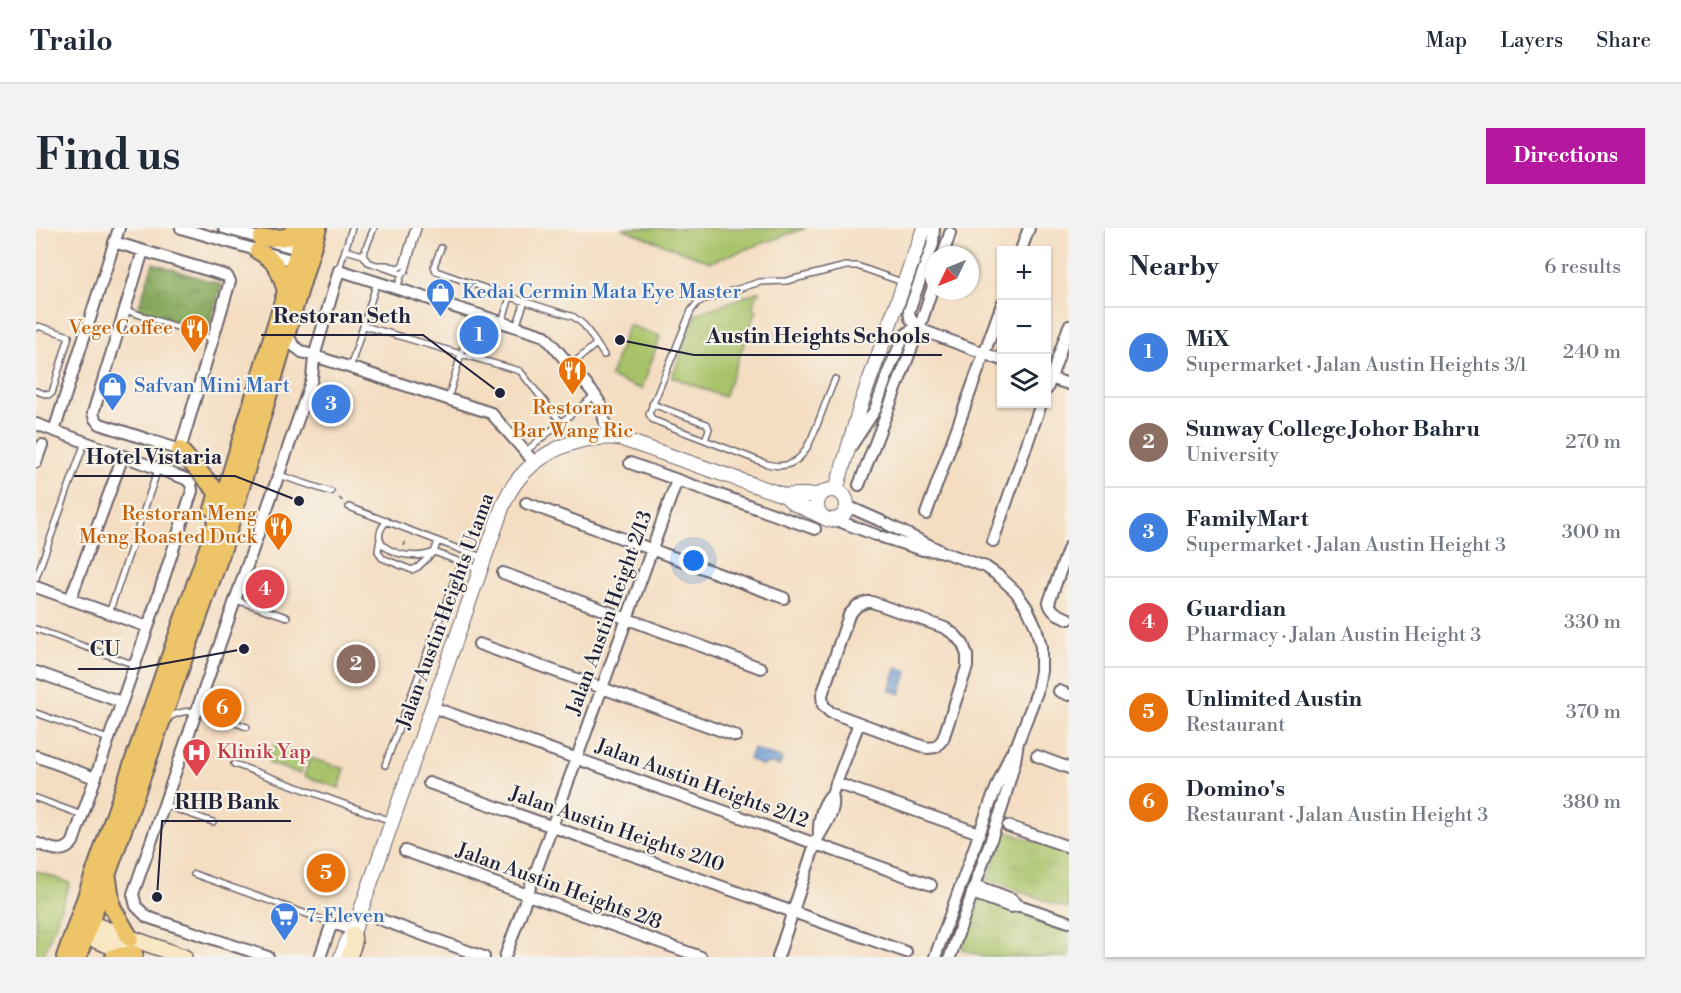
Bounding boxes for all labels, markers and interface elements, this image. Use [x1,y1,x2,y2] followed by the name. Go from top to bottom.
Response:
[30,24,113,59] text: Trailo
[1426,28,1467,54] text: Map
[1500,28,1563,54] text: Layers
[1596,28,1651,54] text: Share
[1486,128,1645,184] button: Directions
[36,130,180,183] text: Find us
[925,246,979,300] north arrow
[997,246,1051,408] map controls
[997,246,1051,300] button: +
[1129,251,1219,283] text: Nearby
[1544,255,1621,280] text: 6 results
[425,276,457,318] shop icon: Kedai Cermin Mata Eye Master
[462,280,741,305] place label: Kedai Cermin Mata Eye Master
[261,296,423,335] callout: Restoran Seth
[997,300,1051,354] button: −
[273,304,411,330] text: Restoran Seth
[178,312,210,354] restaurant icon: Vege Coffee
[460,312,498,358] pin: 1
[68,316,173,341] place label: Vege Coffee
[694,316,942,355] callout: Austin Heights Schools
[705,324,930,350] text: Austin Heights Schools
[1186,326,1229,353] text: MiX
[1144,340,1153,365] text: 1
[1563,340,1621,365] text: 240 m
[1186,353,1527,378] text: Supermarket · Jalan Austin Heights 3/1
[557,354,589,396] restaurant icon: Restoran Bar Wang Ric
[997,354,1051,408] button: layers
[97,370,129,412] shop icon: Safvan Mini Mart
[134,374,290,399] place label: Safvan Mini Mart
[312,382,350,426] pin: 3
[512,396,633,444] place label: Restoran Bar Wang Ric
[1186,416,1480,443] text: Sunway College Johor Bahru
[1142,430,1155,455] text: 2
[1565,430,1621,455] text: 270 m
[74,437,235,476] callout: Hotel Vistaria
[1186,443,1279,468] text: University
[86,445,223,471] text: Hotel Vistaria
[391,489,501,733] street label: Jalan Austin Heights Utama
[79,502,259,550] place label: Restoran Meng Meng Roasted Duck
[1186,506,1309,533] text: FamilyMart
[561,508,659,719] street label: Jalan Austin Height 2/13
[262,510,294,552] restaurant icon: Restoran Meng Meng Roasted Duck
[1142,520,1155,545] text: 3
[1562,520,1621,545] text: 300 m
[1186,533,1506,558] text: Supermarket · Jalan Austin Height 3
[679,546,708,575] your location
[246,566,284,612] pin: 4
[1186,596,1286,623] text: Guardian
[1142,610,1155,635] text: 4
[1564,610,1621,635] text: 330 m
[1186,623,1481,648] text: Pharmacy · Jalan Austin Height 3
[78,630,133,669] callout: CU
[89,637,121,663] text: CU
[336,642,376,686] pin: 2
[202,686,242,730] pin: 6
[1186,686,1362,713] text: Unlimited Austin
[1142,700,1155,725] text: 5
[1566,700,1621,725] text: 370 m
[1186,713,1285,738] text: Restaurant
[591,733,812,834] street label: Jalan Austin Heights 2/12
[180,736,212,778] hospital icon: Klinik Yap
[217,740,311,765] place label: Klinik Yap
[1186,776,1285,803] text: Domino's
[505,781,728,879] street label: Jalan Austin Heights 2/10
[162,782,291,821] callout: RHB Bank
[174,790,281,816] text: RHB Bank
[1142,790,1155,815] text: 6
[1563,790,1621,815] text: 380 m
[1186,803,1488,828] text: Restaurant · Jalan Austin Height 3
[452,838,665,936] street label: Jalan Austin Heights 2/8
[306,850,346,896] pin: 5
[269,900,301,942] supermarket icon: 7-Eleven
[306,904,385,929] place label: 7-Eleven

